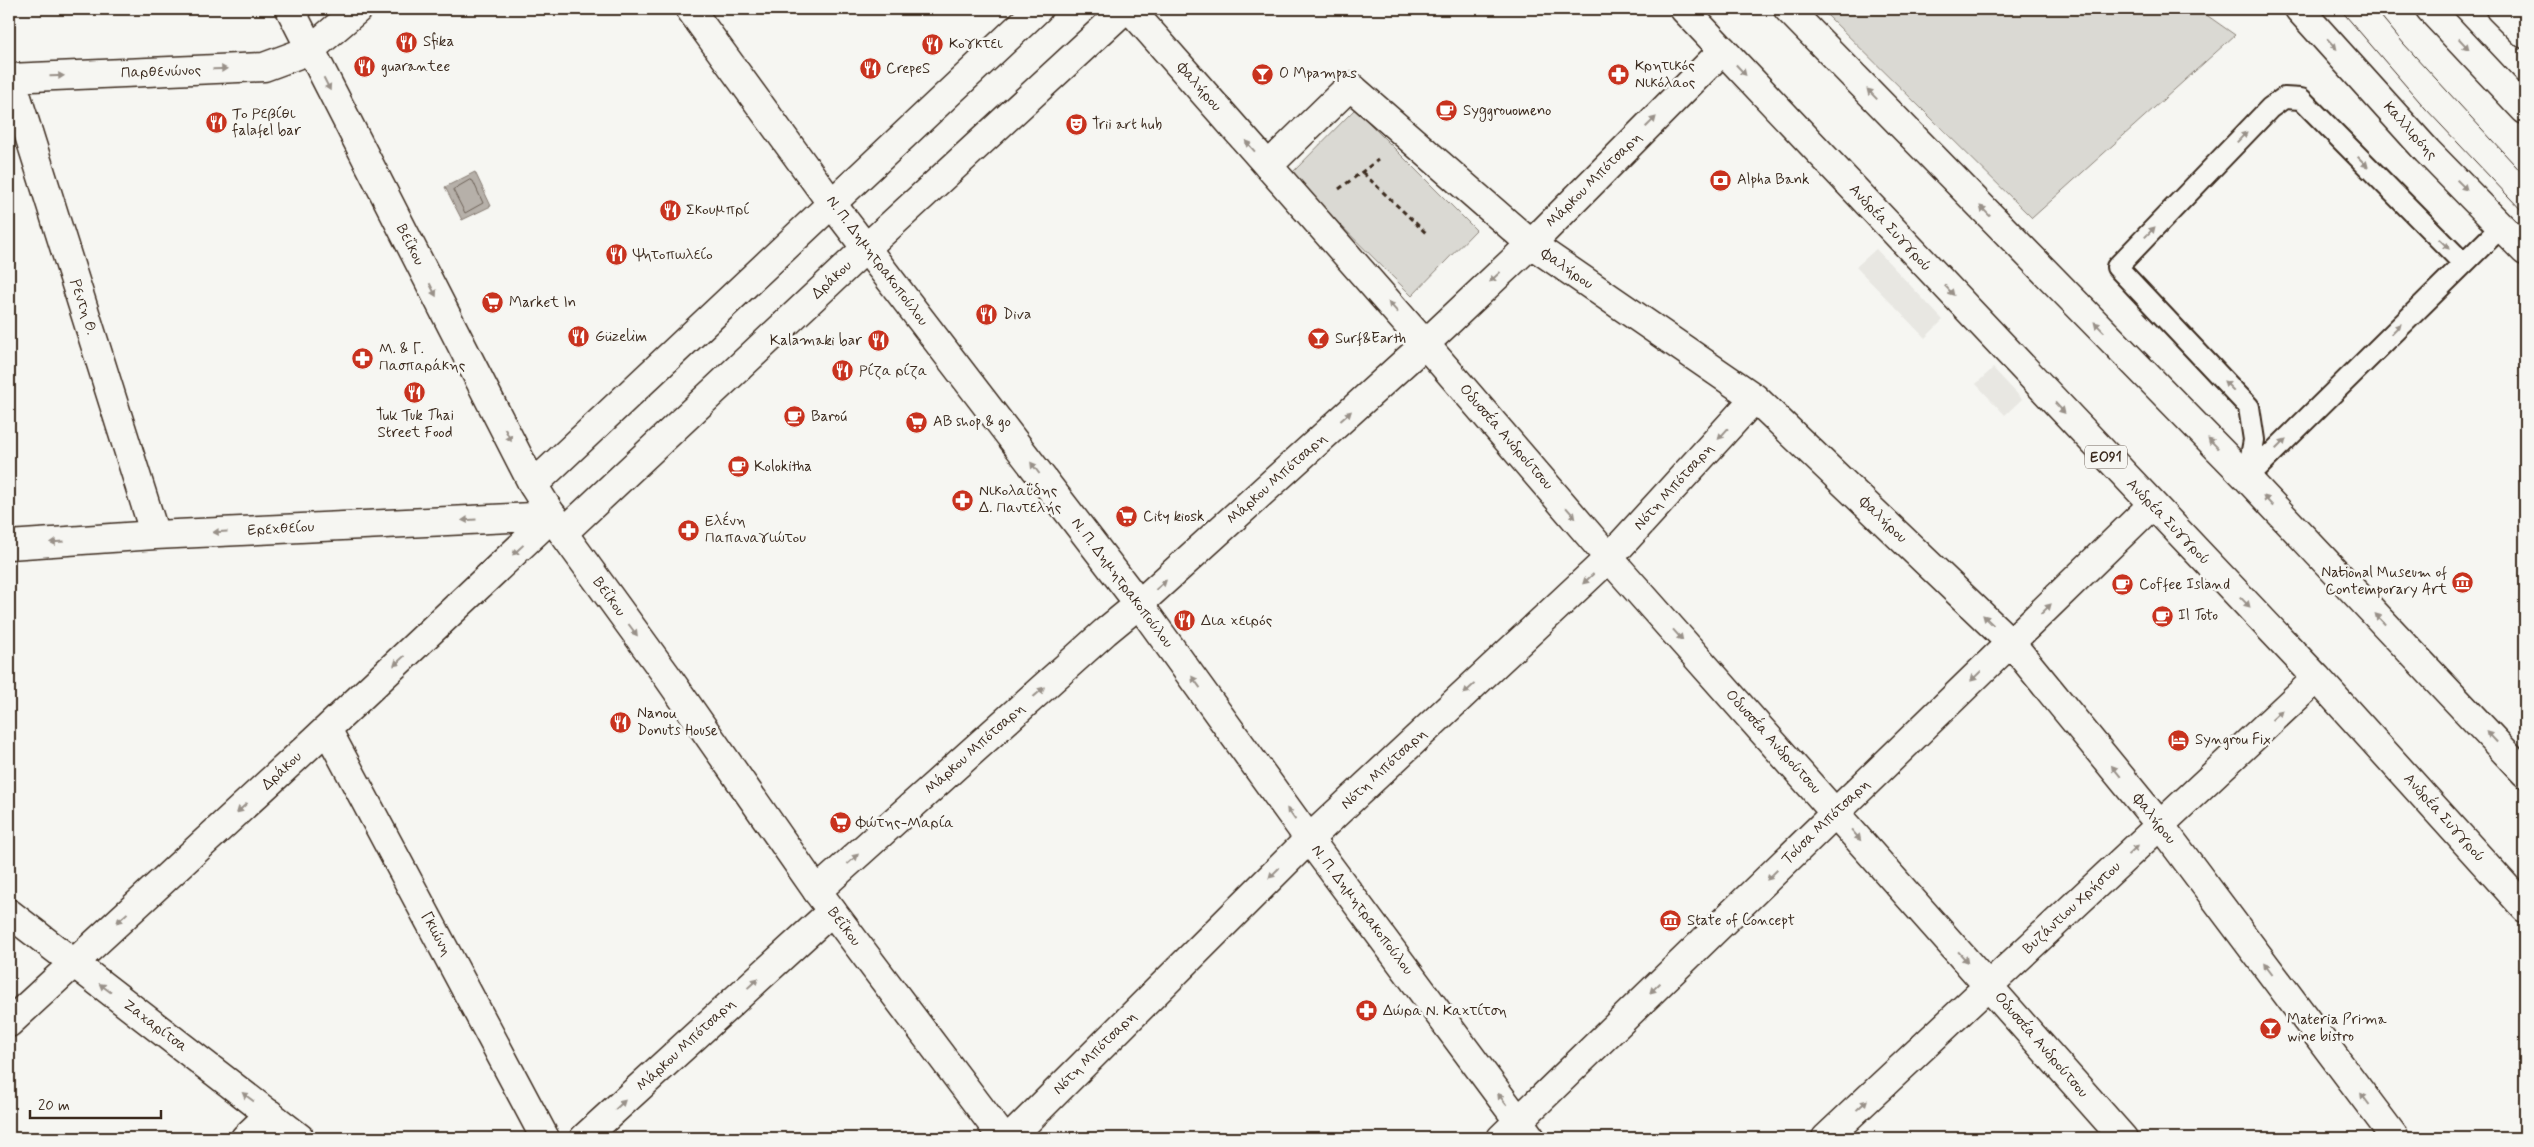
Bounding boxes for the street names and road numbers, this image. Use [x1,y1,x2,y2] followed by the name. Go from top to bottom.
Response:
[1171,57,1226,116] street label: Φαλήρου
[120,61,202,83] street label: Παρθενώνος
[2378,98,2442,165] street label: Καλλιρόης
[1542,127,1647,232] street label: Μάρκου Μπότσαρη
[1844,180,1936,276] street label: Ανδρέα Συγγρού
[821,192,933,330] street label: Ν. Π. Δημητρακοπούλου
[391,221,429,269] street label: Βεΐκου
[1536,243,1597,294] street label: Φαλήρου
[807,256,857,304] street label: Δράκου
[65,277,101,337] street label: Ρεντη Θ.
[1454,380,1558,494] street label: Οδυσσέα Ανδρούτσου
[1223,429,1331,529] street label: Μάρκου Μπότσαρη
[1630,439,1719,535] street label: Νότη Μπότσαρη
[2085,446,2127,468] road number: ΕΟ91
[2122,475,2214,569] street label: Ανδρέα Συγγρού
[1854,491,1912,548] street label: Φαλήρου
[1066,514,1178,652] street label: Ν. Π. Δημητρακοπούλου
[247,517,315,541] street label: Ερεχθείου
[588,573,630,621] street label: Βεΐκου
[1721,685,1826,799] street label: Οδυσσέα Ανδρούτσου
[921,699,1029,799] street label: Μάρκου Μπότσαρη
[1337,724,1431,814] street label: Νότη Μπότσαρη
[257,747,307,795] street label: Δράκου
[2399,769,2489,867] street label: Ανδρέα Συγγρού
[1777,774,1875,869] street label: Τούσα Μπότσαρη
[2127,789,2180,849] street label: Φαλήρου
[1306,841,1418,979] street label: Ν. Π. Δημητρακοπούλου
[2019,857,2126,959] street label: Βυζάντιου Χρήστου
[823,903,865,951] street label: Βεΐκου
[416,908,456,960] street label: Γκιώνη
[1989,988,2093,1102] street label: Οδυσσέα Ανδρούτσου
[632,994,740,1096] street label: Μάρκου Μπότσαρη
[119,995,192,1057] street label: Ζαχαρίτσα
[1049,1007,1141,1099] street label: Νότη Μπότσαρη

